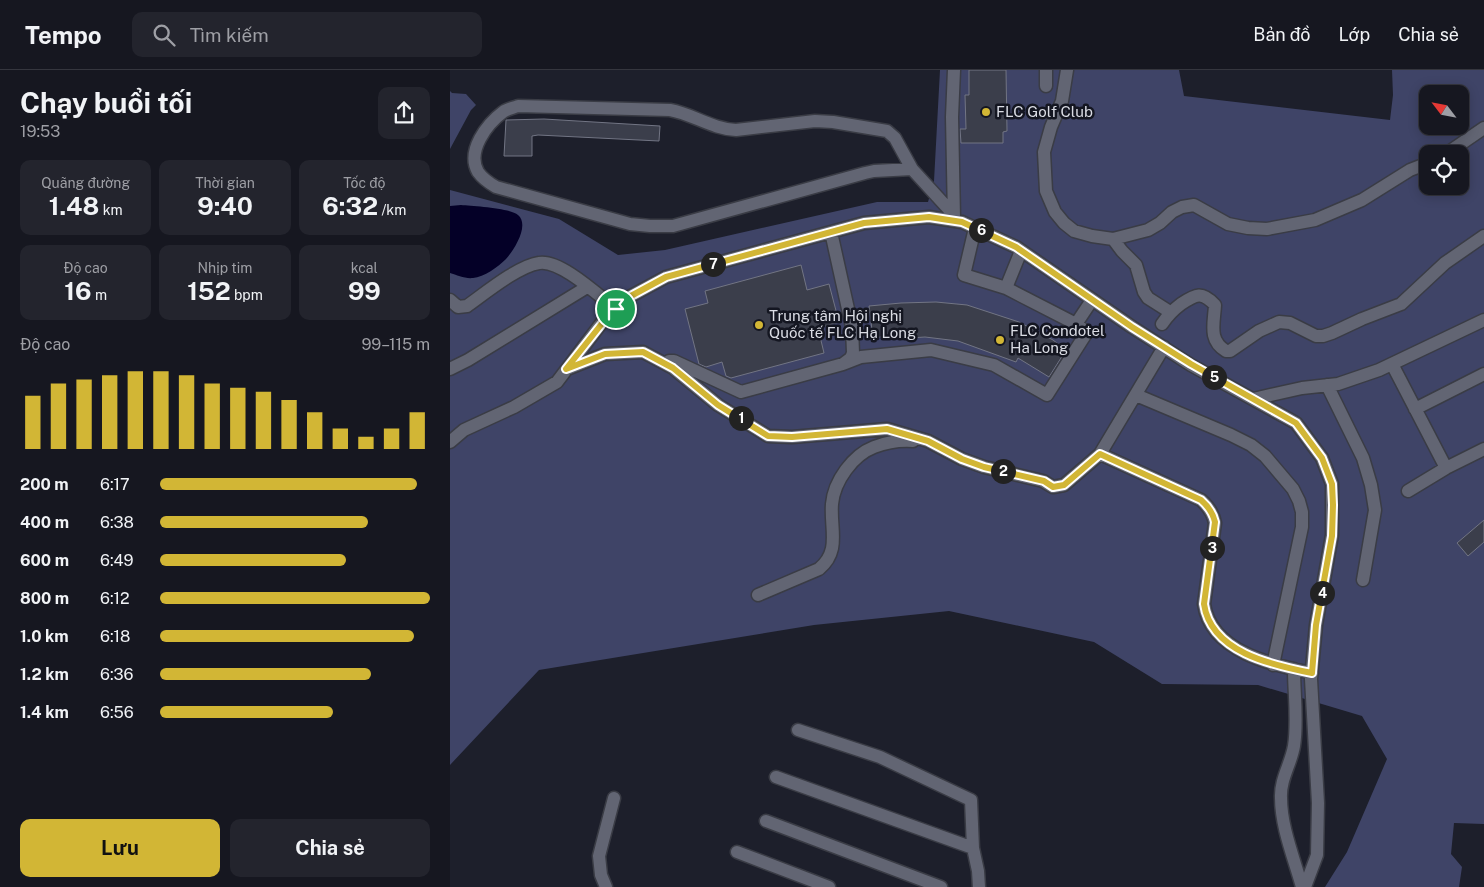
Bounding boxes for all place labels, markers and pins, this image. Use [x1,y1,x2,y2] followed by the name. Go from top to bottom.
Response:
[996,103,1093,120] place label: FLC Golf Club
[980,106,992,118] marker: FLC Golf Club
[968,218,994,242] pin: 6
[700,252,726,276] pin: 7
[595,288,637,330] pin
[769,307,916,341] place label: Trung tâm Hội nghị Quốc tế FLC Hạ Long
[753,319,765,331] marker: Trung tâm Hội nghị Quốc tế FLC Hạ Long
[1010,322,1104,356] place label: FLC Condotel Ha Long
[994,334,1006,346] marker: FLC Condotel Ha Long
[1202,364,1226,390] pin: 5
[728,406,754,430] pin: 1
[990,458,1016,484] pin: 2
[1200,536,1224,560] pin: 3
[1310,580,1334,606] pin: 4

